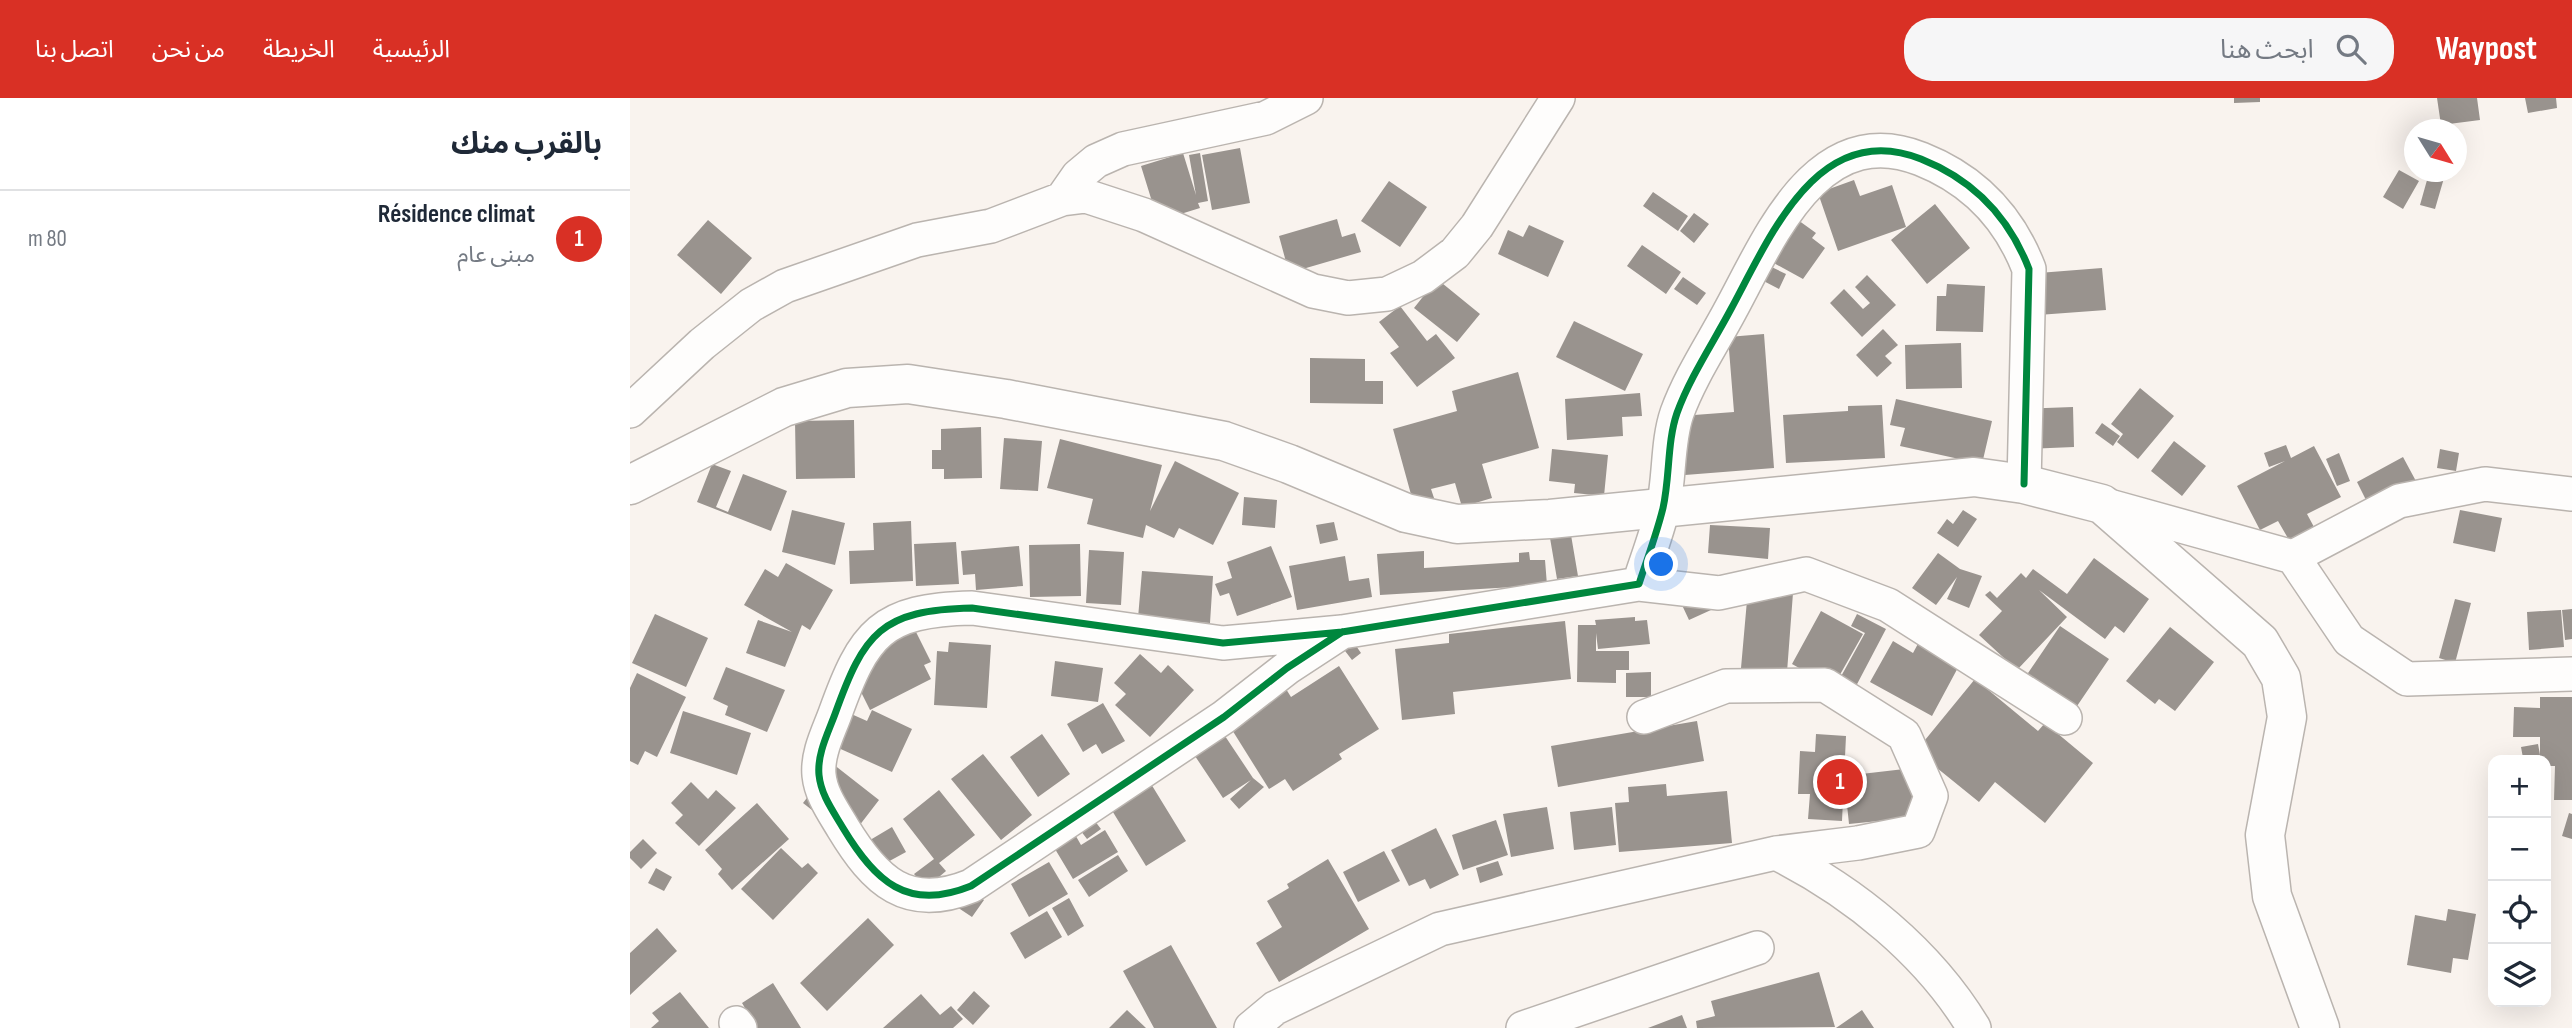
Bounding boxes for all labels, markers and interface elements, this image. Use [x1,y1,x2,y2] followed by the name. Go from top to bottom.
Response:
[1904,18,2394,81] search box
[2436,29,2537,69] text: Waypost
[2332,30,2370,68] icon: search
[35,35,114,64] text: اتصل بنا
[152,35,225,64] text: من نحن
[263,35,335,64] text: الخريطة
[373,35,450,64] text: الرئيسية
[2220,35,2314,66] text: ابحث هنا
[2404,119,2467,182] north arrow
[451,126,602,162] text: بالقرب منك
[378,199,535,230] text: Résidence climat
[28,225,67,253] text: 80 m
[574,225,584,253] text: 1
[457,241,535,269] text: مبنى عام
[1644,547,1678,581] your location
[2488,755,2551,1007] map controls
[2488,755,2551,818] button: +
[1817,756,1863,808] pin: 1
[2488,818,2551,881] button: −
[2488,881,2551,944] button: locate
[2488,944,2551,1007] button: layers

